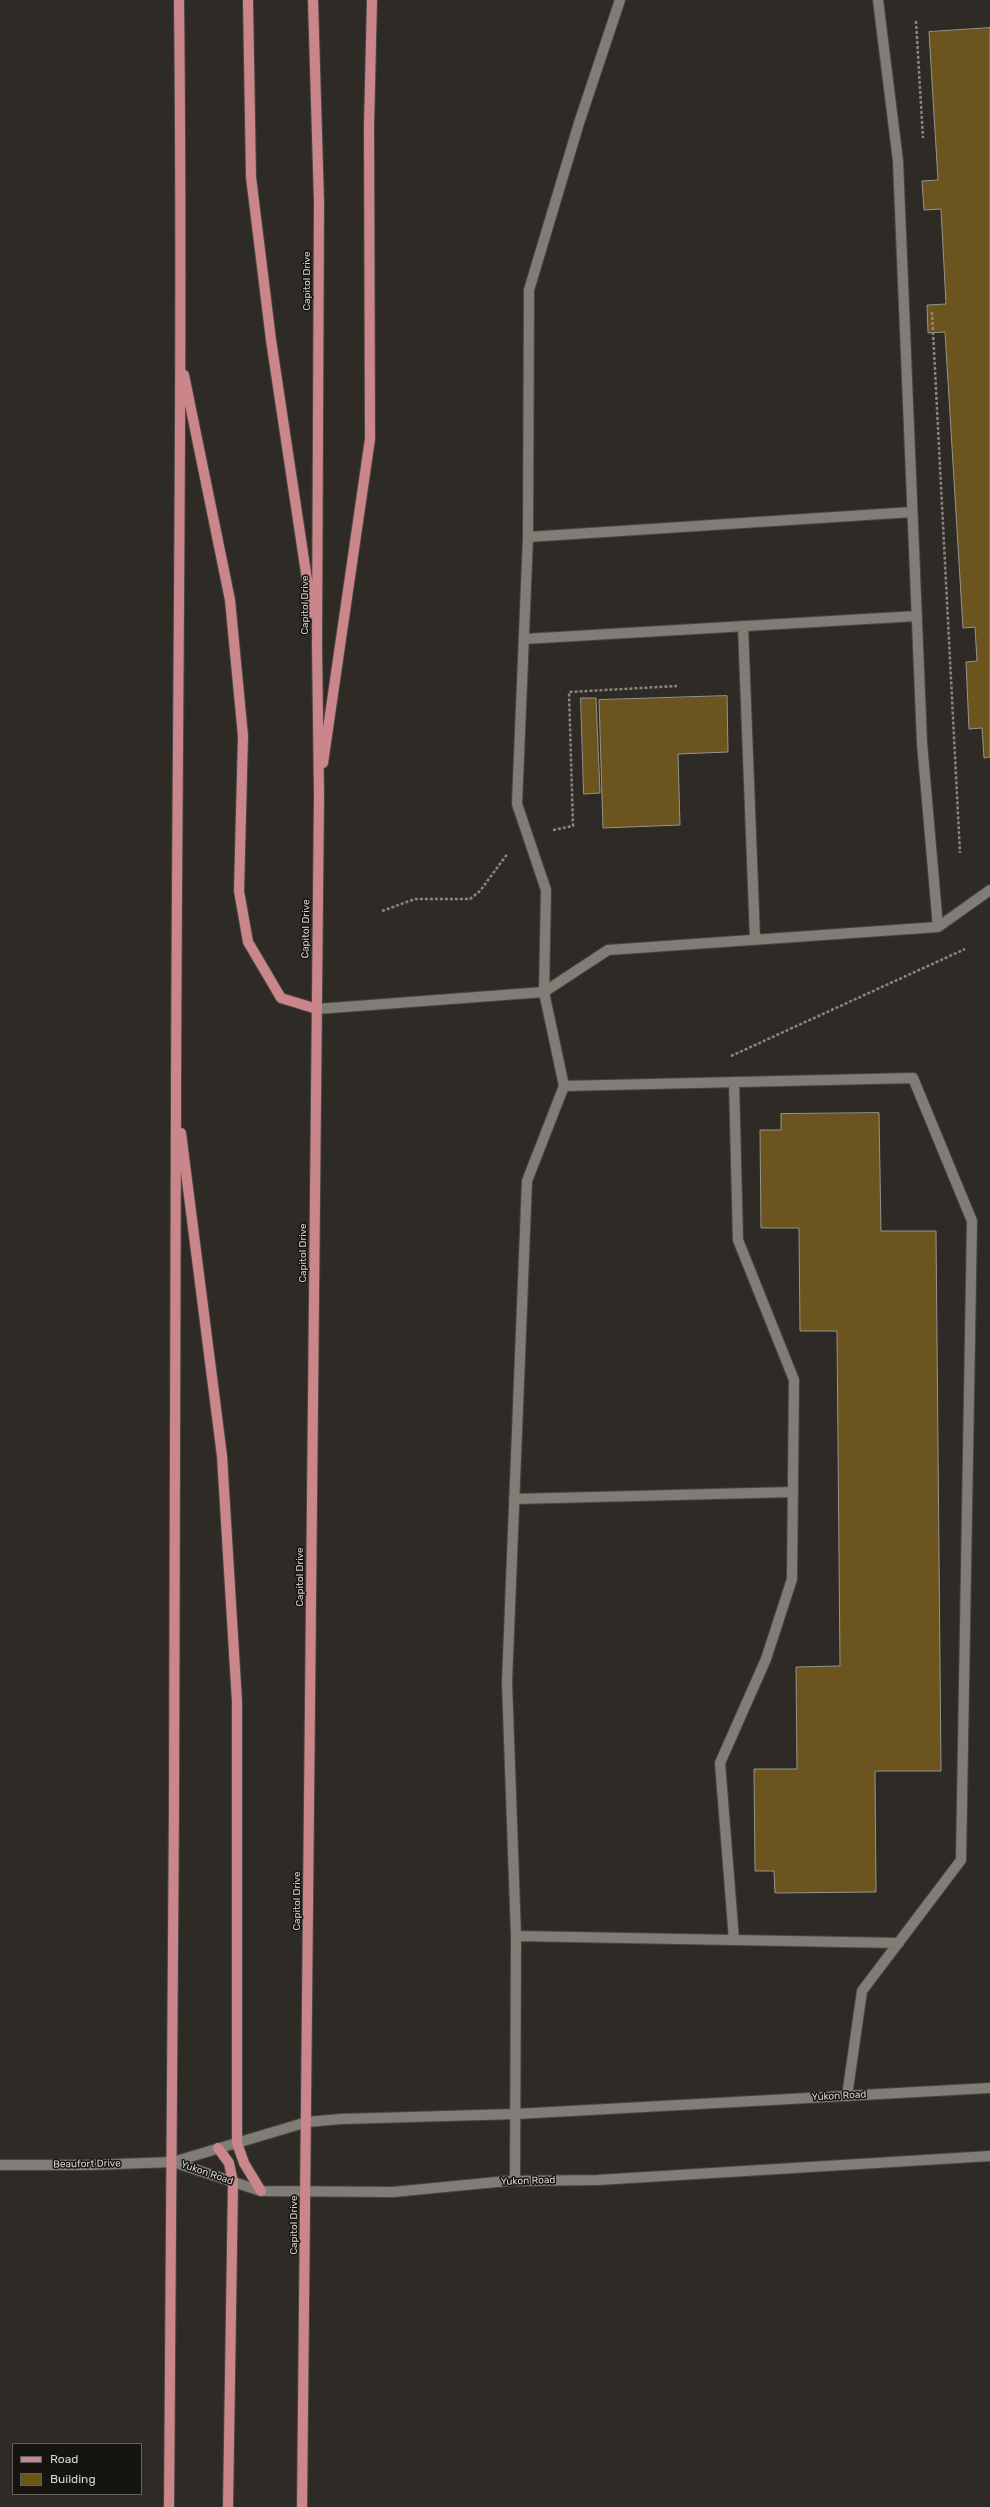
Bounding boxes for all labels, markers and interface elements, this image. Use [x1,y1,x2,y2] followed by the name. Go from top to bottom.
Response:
[301,251,313,311] street label: Capitol Drive
[299,575,311,635] street label: Capitol Drive
[299,899,313,959] street label: Capitol Drive
[297,1223,309,1283] street label: Capitol Drive
[294,1547,306,1607] street label: Capitol Drive
[291,1871,303,1931] street label: Capitol Drive
[811,2089,867,2103] street label: Yukon Road
[53,2157,121,2171] street label: Beaufort Drive
[179,2158,235,2188] street label: Yukon Road
[500,2174,556,2188] street label: Yukon Road
[288,2195,300,2255] street label: Capitol Drive
[12,2443,142,2495] legend
[50,2452,78,2466] text: Road
[50,2472,96,2486] text: Building

